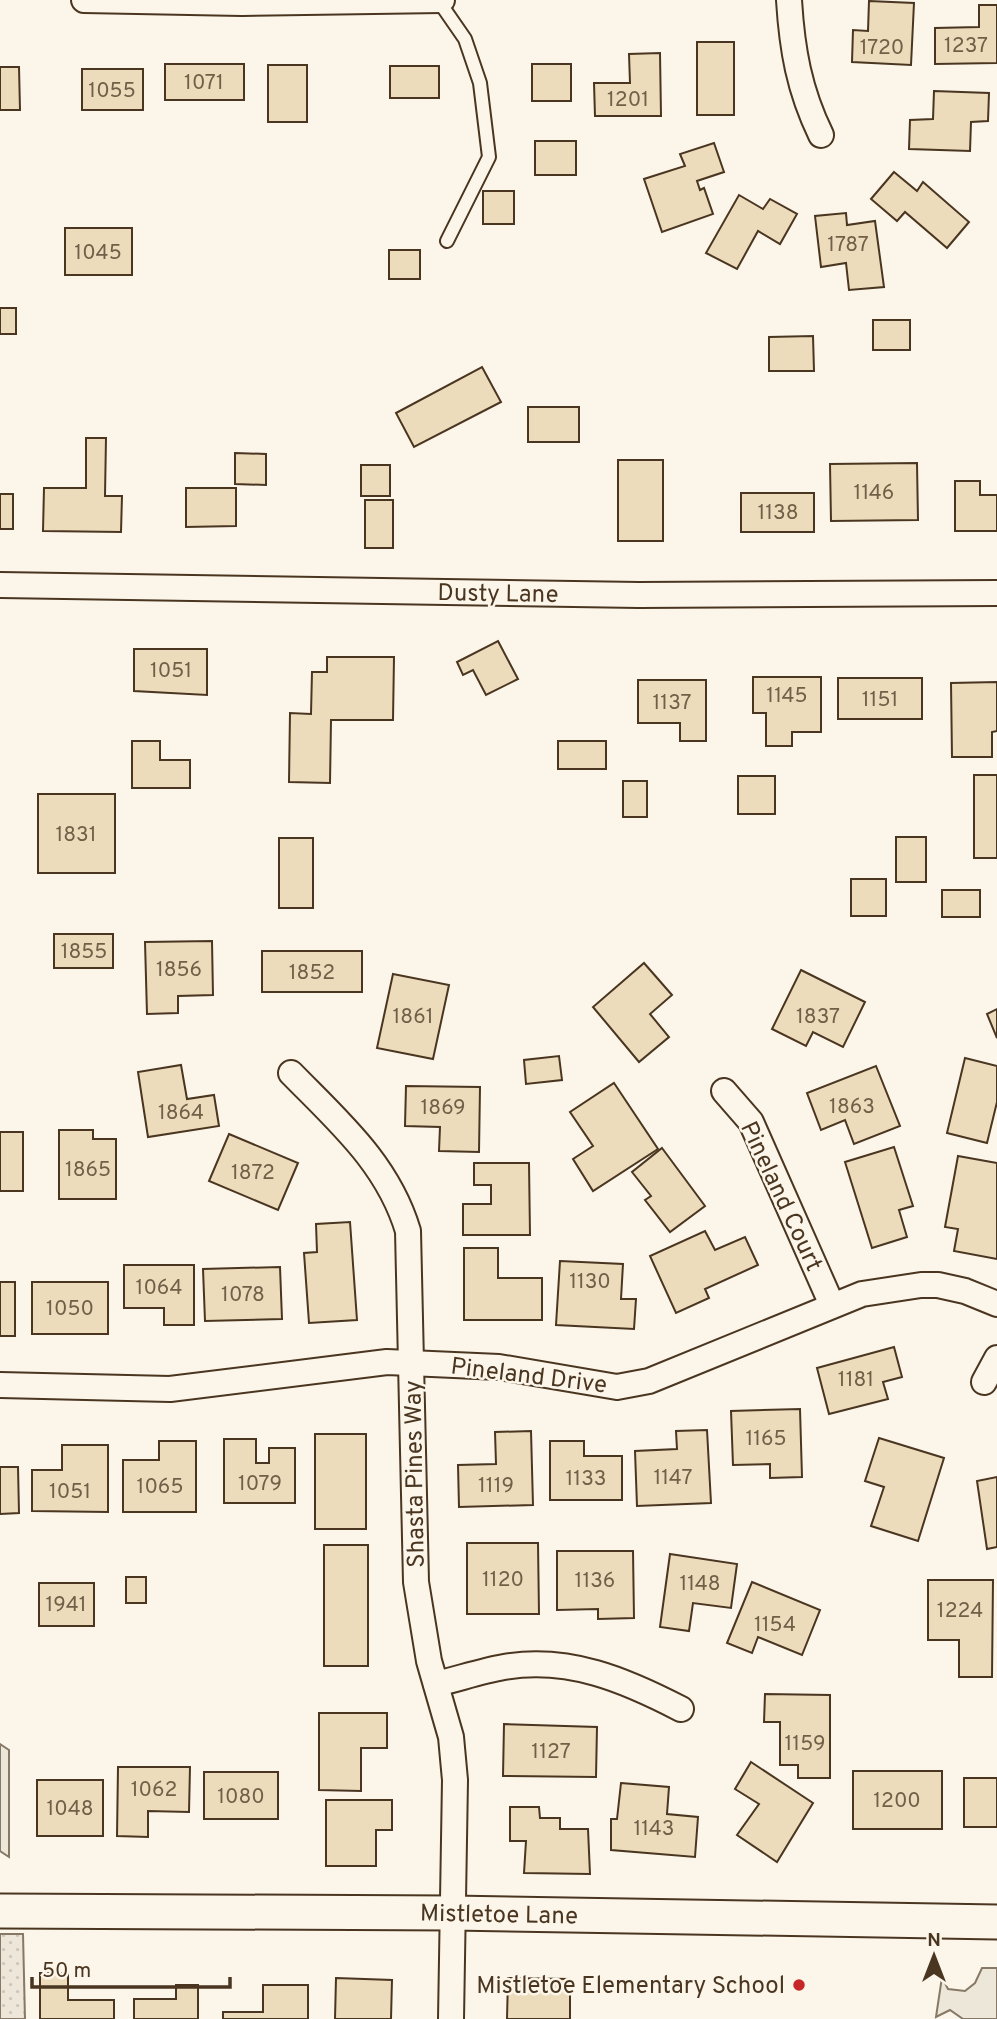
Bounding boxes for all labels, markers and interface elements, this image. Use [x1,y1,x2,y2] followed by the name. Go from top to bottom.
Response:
[944,33,988,60] house number: 1237
[860,35,904,62] house number: 1720
[184,70,224,97] house number: 1071
[88,78,136,105] house number: 1055
[607,87,649,114] house number: 1201
[827,232,869,259] house number: 1787
[74,240,122,267] house number: 1045
[854,480,894,507] house number: 1146
[757,500,799,527] house number: 1138
[437,579,559,611] street label: Dusty Lane
[150,658,192,685] house number: 1051
[766,683,808,710] house number: 1145
[862,687,898,714] house number: 1151
[652,690,692,717] house number: 1137
[55,822,97,849] house number: 1831
[61,939,107,966] house number: 1855
[156,957,202,984] house number: 1856
[289,960,335,987] house number: 1852
[392,1004,434,1031] house number: 1861
[796,1004,840,1031] house number: 1837
[829,1094,875,1121] house number: 1863
[420,1095,466,1122] house number: 1869
[158,1100,204,1127] house number: 1864
[732,1117,828,1276] street label: Pineland Court
[65,1157,111,1184] house number: 1865
[231,1160,275,1187] house number: 1872
[569,1269,611,1296] house number: 1130
[136,1275,182,1302] house number: 1064
[221,1282,265,1309] house number: 1078
[46,1296,94,1323] house number: 1050
[449,1353,609,1401] street label: Pineland Drive
[838,1367,874,1394] house number: 1181
[399,1380,433,1568] street label: Shasta Pines Way
[745,1426,787,1453] house number: 1165
[653,1465,693,1492] house number: 1147
[566,1466,606,1493] house number: 1133
[238,1471,282,1498] house number: 1079
[478,1473,514,1500] house number: 1119
[137,1474,183,1501] house number: 1065
[49,1479,91,1506] house number: 1051
[482,1567,524,1594] house number: 1120
[575,1568,615,1595] house number: 1136
[679,1571,721,1598] house number: 1148
[45,1592,87,1619] house number: 1941
[937,1598,983,1625] house number: 1224
[754,1612,796,1639] house number: 1154
[784,1731,826,1758] house number: 1159
[531,1739,571,1766] house number: 1127
[131,1777,177,1804] house number: 1062
[217,1784,265,1811] house number: 1080
[873,1788,921,1815] house number: 1200
[46,1796,94,1823] house number: 1048
[634,1816,674,1843] house number: 1143
[420,1900,578,1932] street label: Mistletoe Lane
[899,1921,969,1991] north arrow
[927,1929,941,1953] text: N
[32,1946,229,1990] scale bar
[42,1958,91,1985] text: 50 m
[476,1972,785,2002] place label: Mistletoe Elementary School
[791,1977,807,1993] marker: Mistletoe Elementary School

